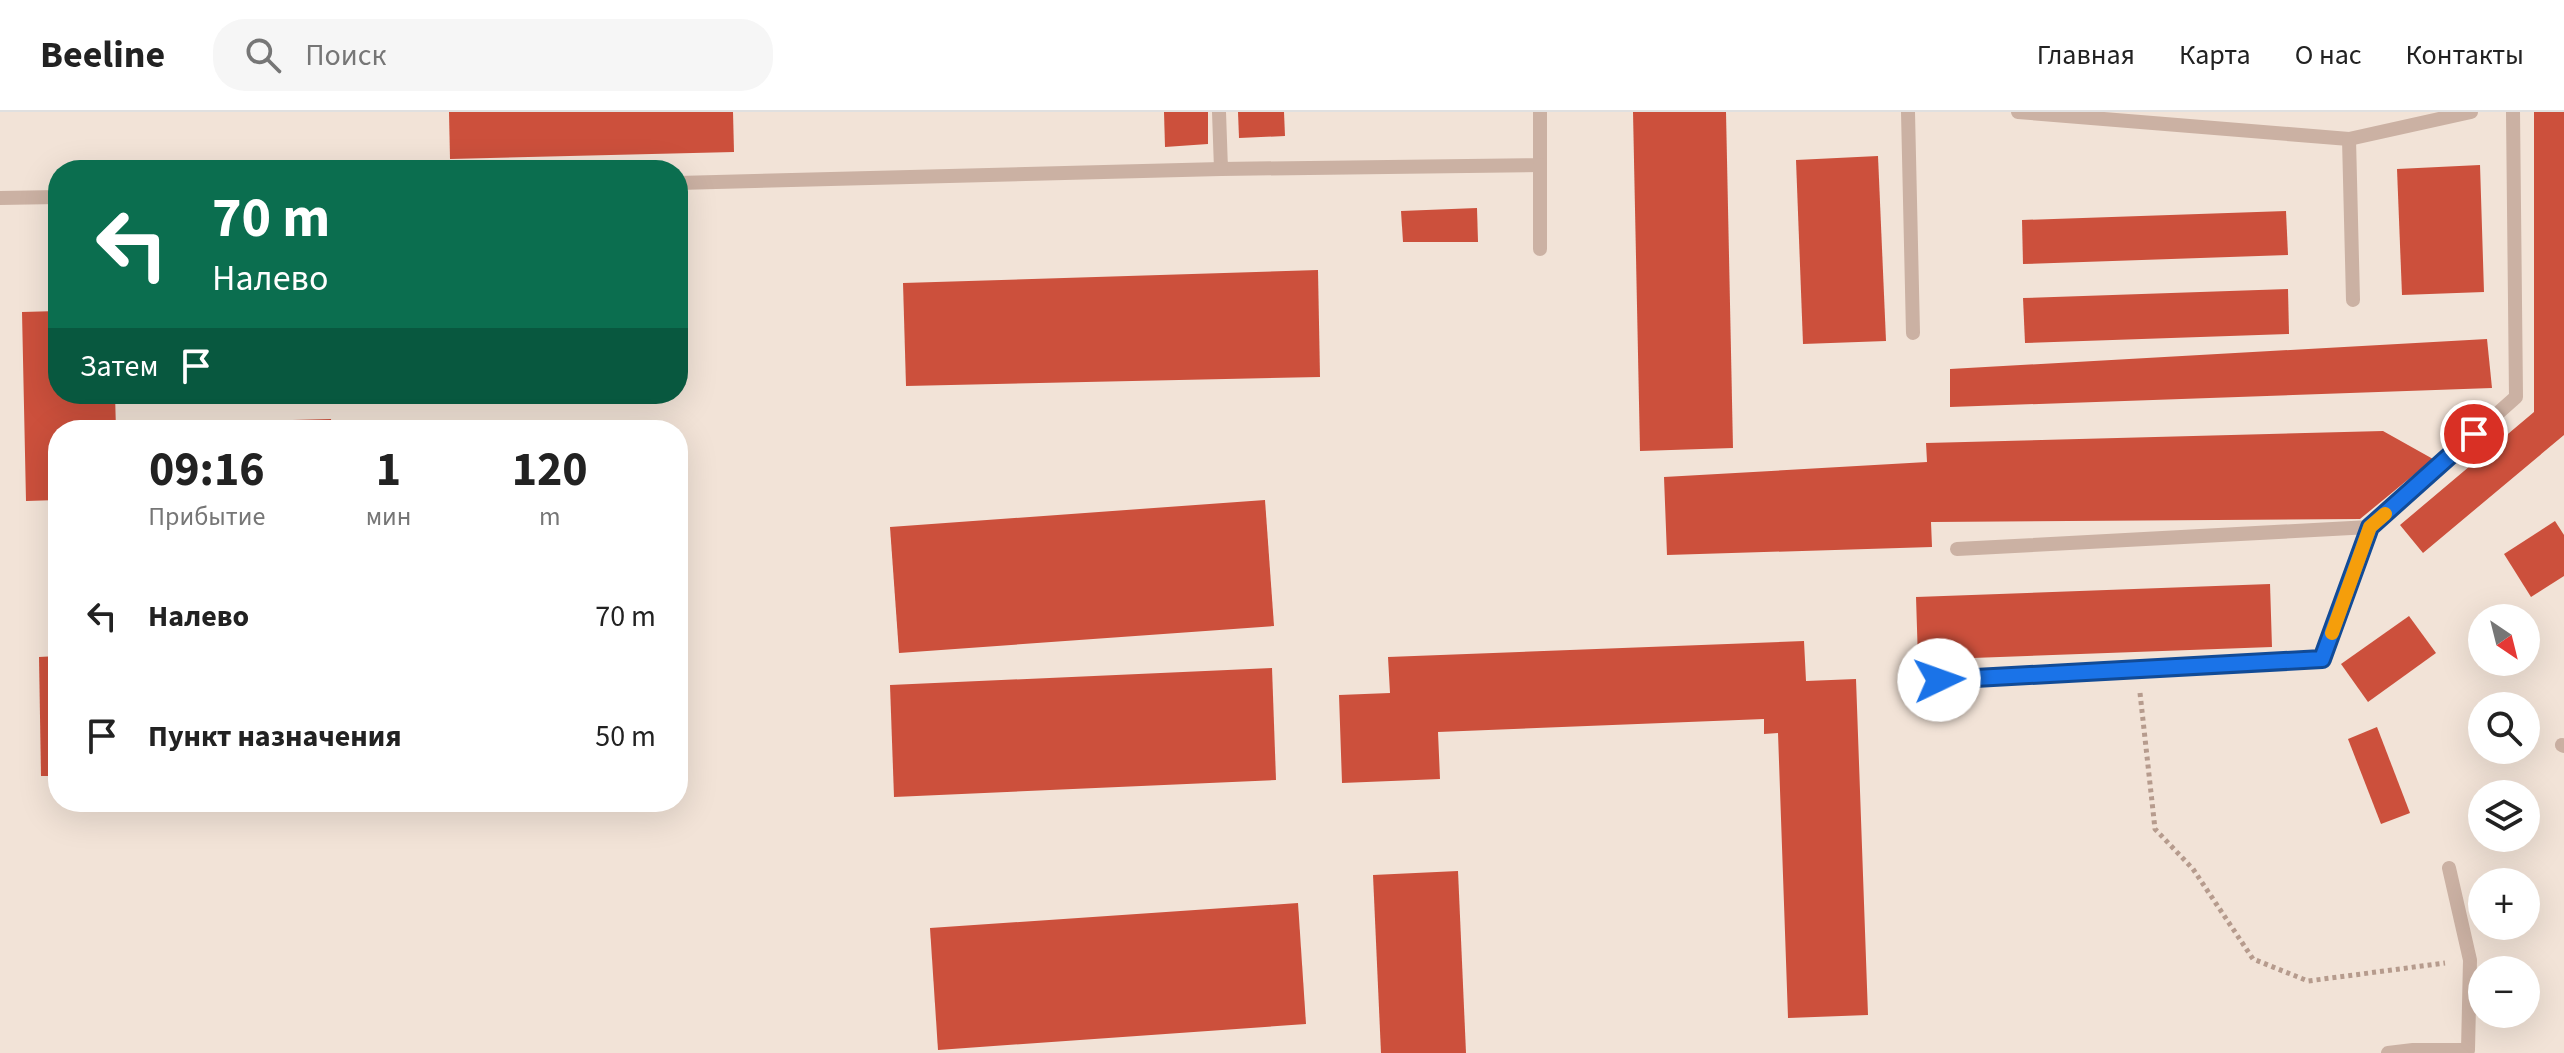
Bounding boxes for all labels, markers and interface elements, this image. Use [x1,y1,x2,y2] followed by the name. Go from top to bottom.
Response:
[213,19,773,91] search box
[40,28,165,82] text: Beeline
[241,33,285,77] icon: search
[305,34,386,77] text: Поиск
[2037,35,2135,75] text: Главная
[2179,35,2251,75] text: Карта
[2295,35,2362,75] text: О нас
[2406,35,2524,75] text: Контакты
[212,179,330,258] text: 70 m
[80,192,184,296] icon: left
[212,253,328,304] text: Налево
[174,344,218,388] icon: arrive
[80,345,158,388] text: Затем
[2440,400,2508,468] pin
[2452,412,2496,456] icon: arrive
[149,436,265,504] text: 09:16
[376,436,401,504] text: 1
[512,436,588,504] text: 120
[148,498,265,535] text: Прибытие
[366,498,411,535] text: мин
[539,498,560,535] text: m
[80,594,124,638] icon: left
[148,595,249,638] text: Налево
[595,595,656,638] text: 70 m
[2468,604,2540,676] north arrow
[2468,604,2540,1028] map controls
[1897,638,1981,722] position arrow
[2468,692,2540,764] button: search
[80,714,124,758] icon: arrive
[148,715,402,758] text: Пункт назначения
[595,715,656,758] text: 50 m
[2468,780,2540,852] button: layers
[2468,868,2540,940] button: +
[2468,956,2540,1028] button: −

